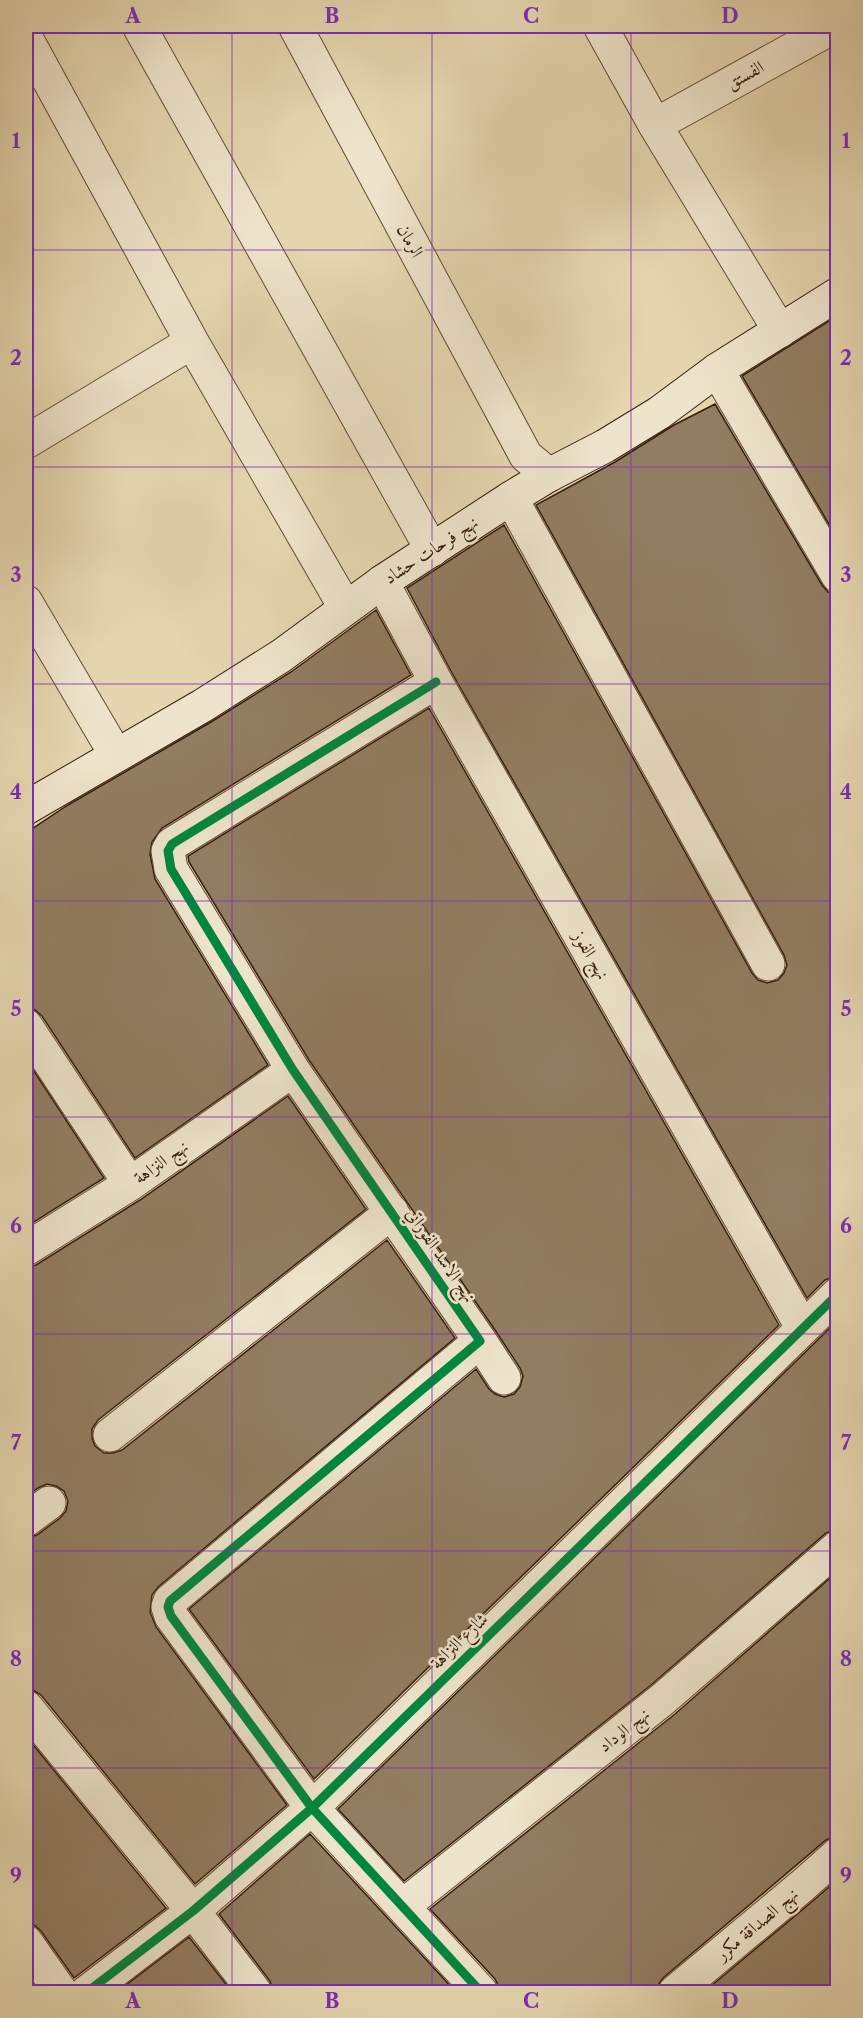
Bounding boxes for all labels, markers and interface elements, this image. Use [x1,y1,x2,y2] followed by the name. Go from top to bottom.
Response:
[124,4,141,28] text: A
[325,4,340,28] text: B
[523,4,539,28] text: C
[721,4,739,28] text: D
[722,56,768,94] street label: الفستق
[12,129,21,153] text: 1
[842,129,851,153] text: 1
[392,221,428,261] street label: الرمان
[10,346,22,370] text: 2
[840,346,852,370] text: 2
[380,511,485,593] street label: نهج فرحات حشاد
[10,563,22,587] text: 3
[840,563,852,587] text: 3
[10,780,22,804] text: 4
[840,780,852,804] text: 4
[563,925,614,986] street label: نهج الفوز
[10,997,22,1021] text: 5
[840,997,852,1021] text: 5
[129,1135,195,1193] street label: نهج النزاهة
[397,1204,481,1309] street label: نهج الاسد الفوراتي
[10,1214,22,1238] text: 6
[840,1214,852,1238] text: 6
[11,1431,22,1455] text: 7
[841,1431,852,1455] text: 7
[426,1608,495,1677] street label: شارع النزاهة
[10,1647,22,1671] text: 8
[840,1647,852,1671] text: 8
[594,1703,657,1761] street label: نهج الوداد
[10,1864,22,1888] text: 9
[840,1864,852,1888] text: 9
[710,1883,806,1970] street label: نهج الصداقة مكرر
[124,1989,141,2013] text: A
[325,1989,340,2013] text: B
[523,1989,539,2013] text: C
[721,1989,739,2013] text: D

